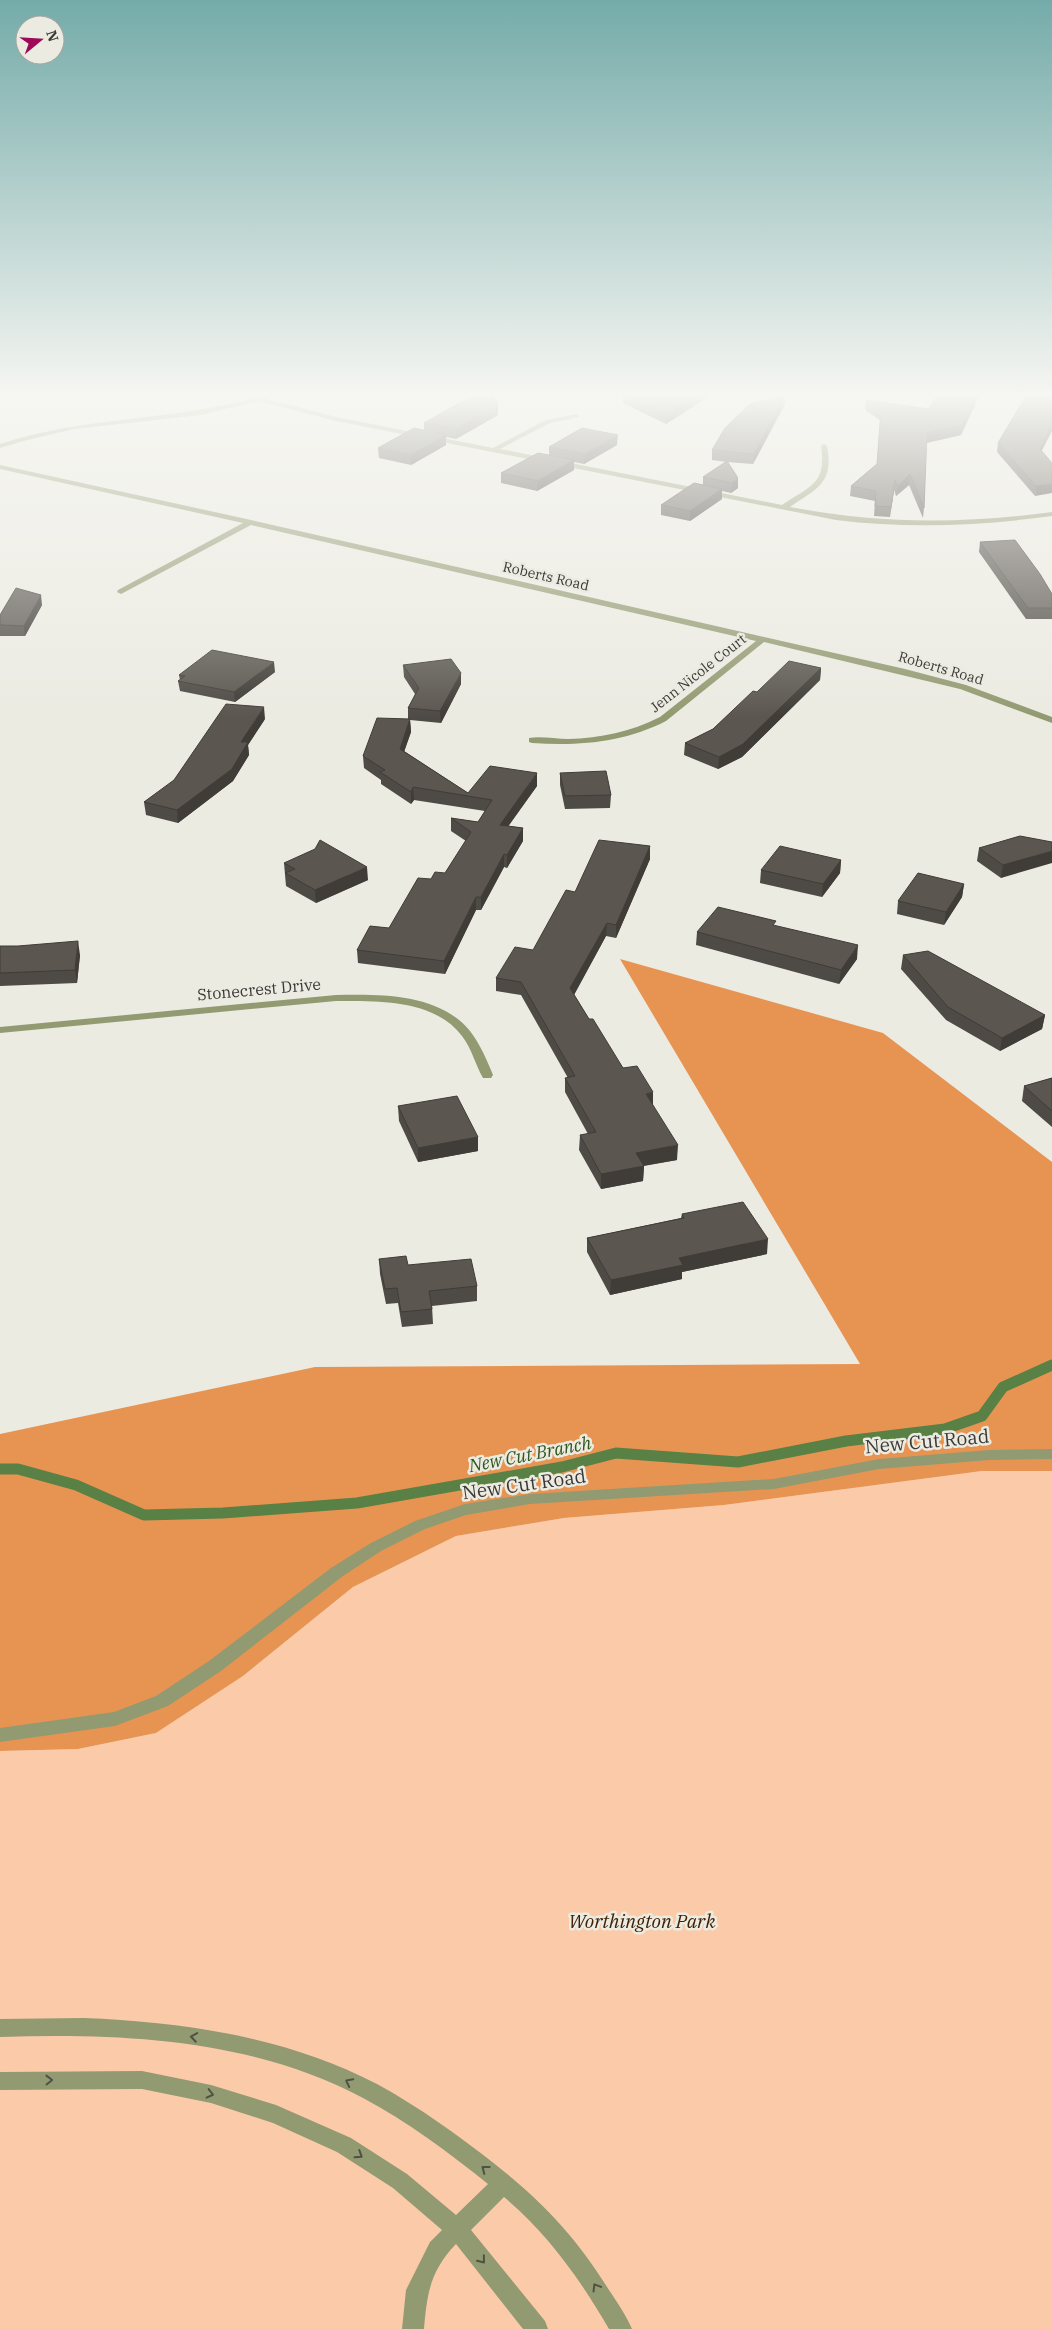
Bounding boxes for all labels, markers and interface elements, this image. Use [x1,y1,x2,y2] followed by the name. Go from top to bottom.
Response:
[15,15,65,65] north arrow
[42,28,63,44] text: N
[501,557,591,595] street label: Roberts Road
[646,630,750,716] street label: Jenn Nicole Court
[896,647,986,689] street label: Roberts Road
[196,974,322,1004] street label: Stonecrest Drive
[864,1424,990,1458] street label: New Cut Road
[466,1431,593,1477] water label: New Cut Branch
[461,1463,587,1505] street label: New Cut Road
[569,1909,716,1933] park label: Worthington Park
[189,2032,197,2043] one-way arrow
[45,2075,53,2085] one-way arrow
[345,2078,354,2088] one-way arrow
[205,2088,214,2099] one-way arrow
[354,2149,363,2159] one-way arrow
[482,2166,491,2175] one-way arrow
[476,2255,485,2264] one-way arrow
[592,2284,602,2293] one-way arrow

